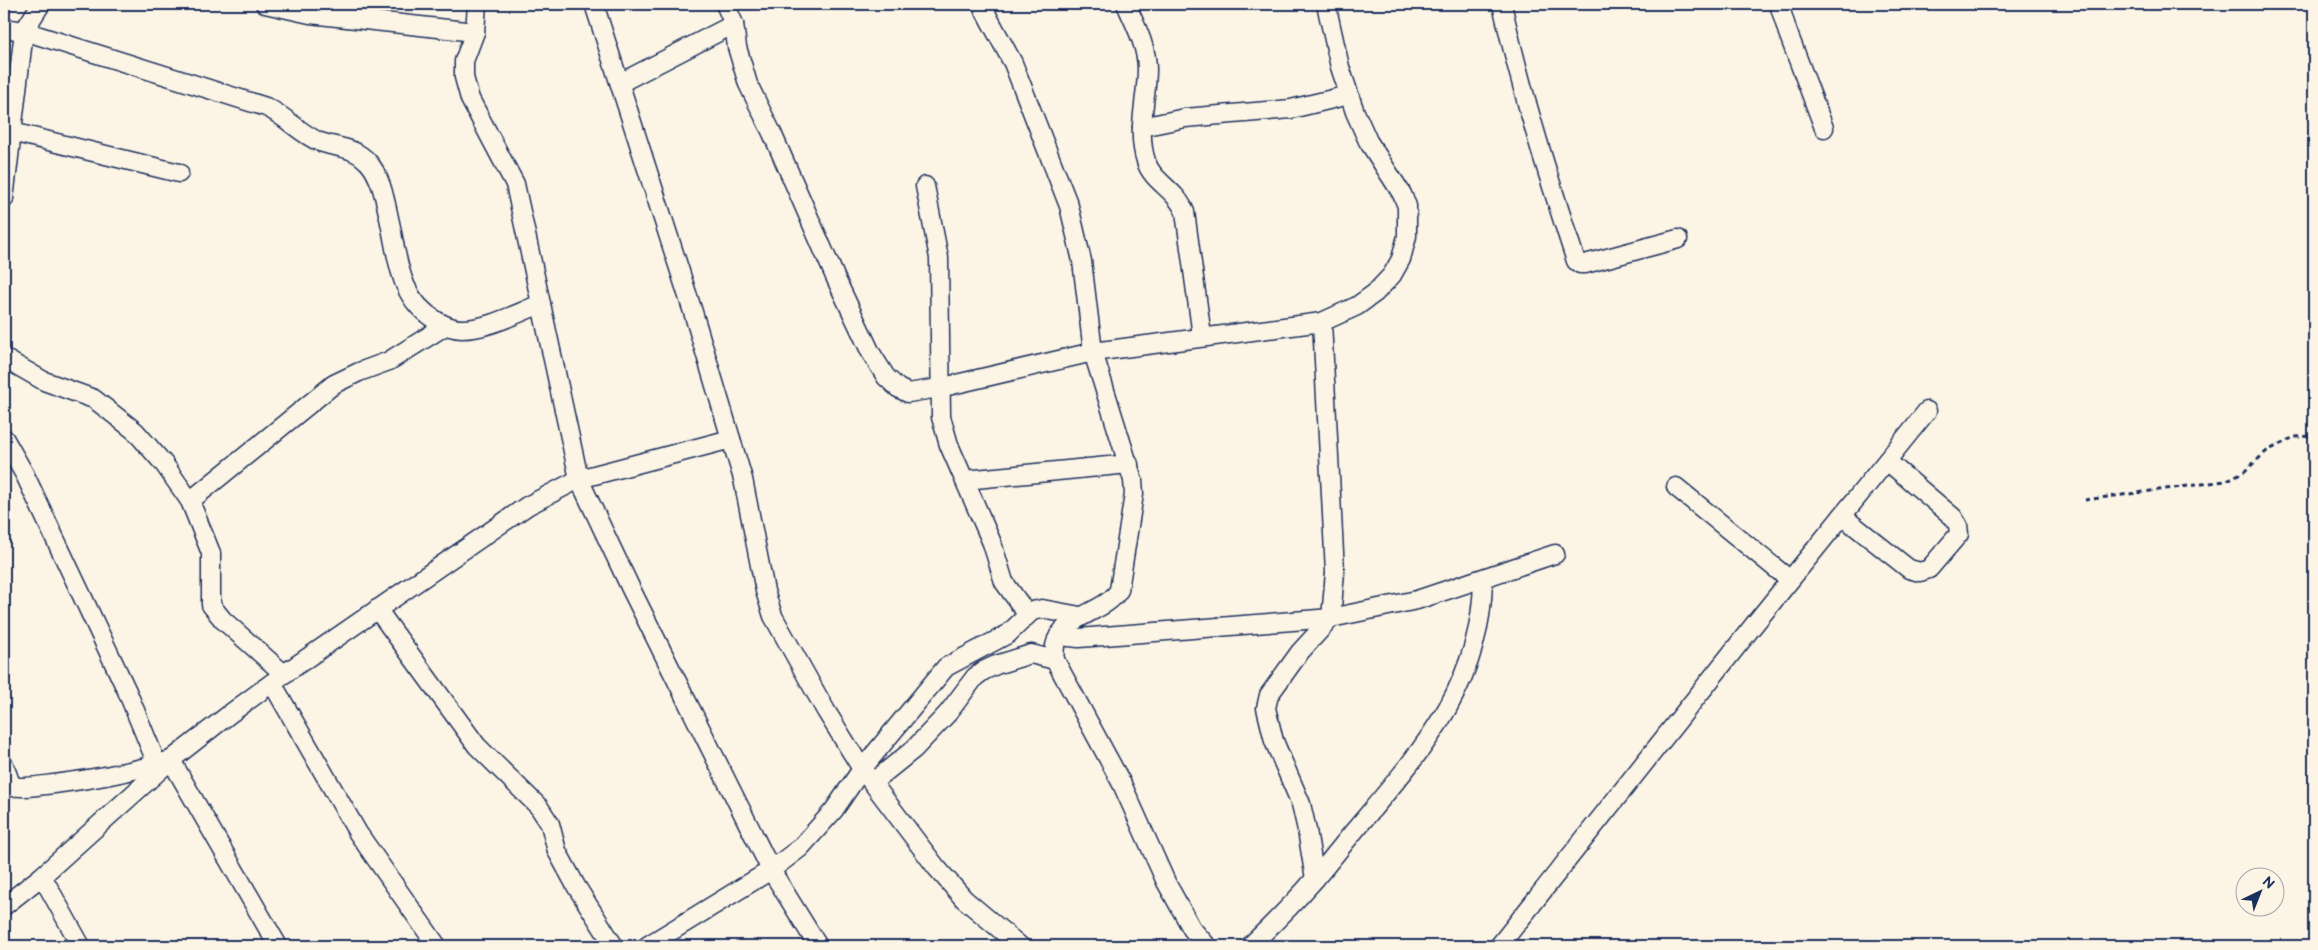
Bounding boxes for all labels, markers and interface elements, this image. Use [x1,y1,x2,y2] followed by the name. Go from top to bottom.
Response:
[2236,868,2286,918] north arrow
[2259,873,2278,893] text: N

